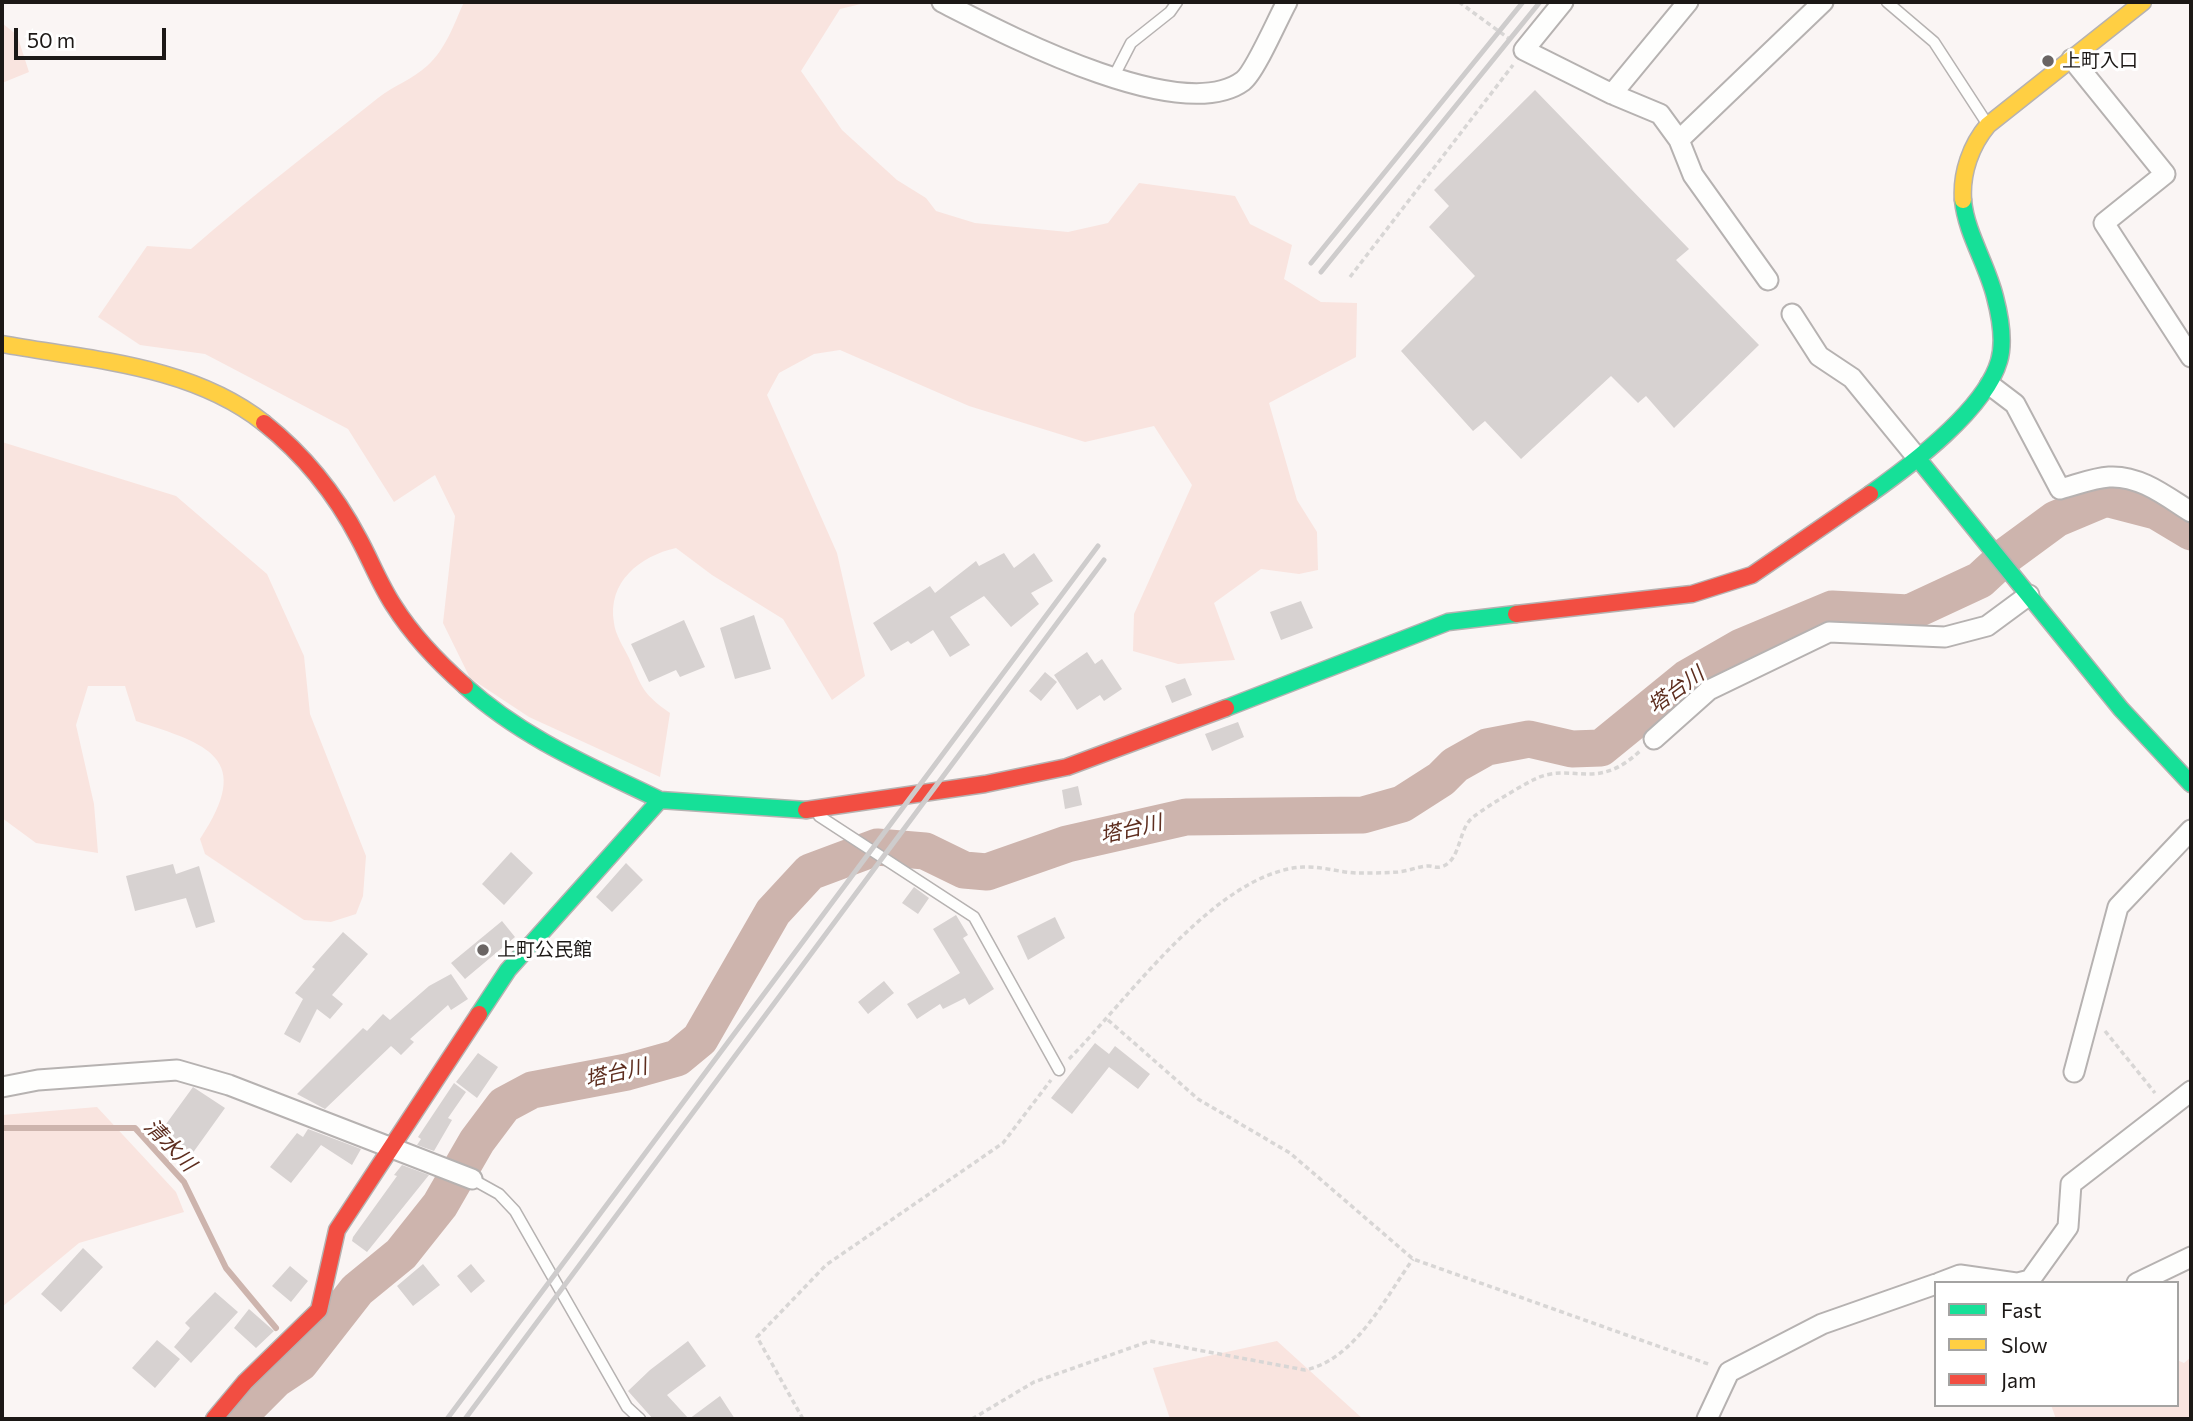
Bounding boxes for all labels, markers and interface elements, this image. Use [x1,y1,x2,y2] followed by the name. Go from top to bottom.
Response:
[18,14,170,58] scale bar
[27,27,75,52] text: 50 m
[2062,50,2138,72] place label: 上町入口
[2040,53,2056,69] marker: 上町入口
[1643,661,1709,719] water label: 塔台川
[1097,810,1165,848] water label: 塔台川
[497,939,592,961] place label: 上町公民館
[475,942,491,958] marker: 上町公民館
[582,1054,650,1092] water label: 塔台川
[139,1114,201,1176] water label: 清水川
[1934,1281,2179,1407] legend
[2001,1297,2042,1322] text: Fast
[2001,1332,2048,1357] text: Slow
[2001,1367,2036,1392] text: Jam

